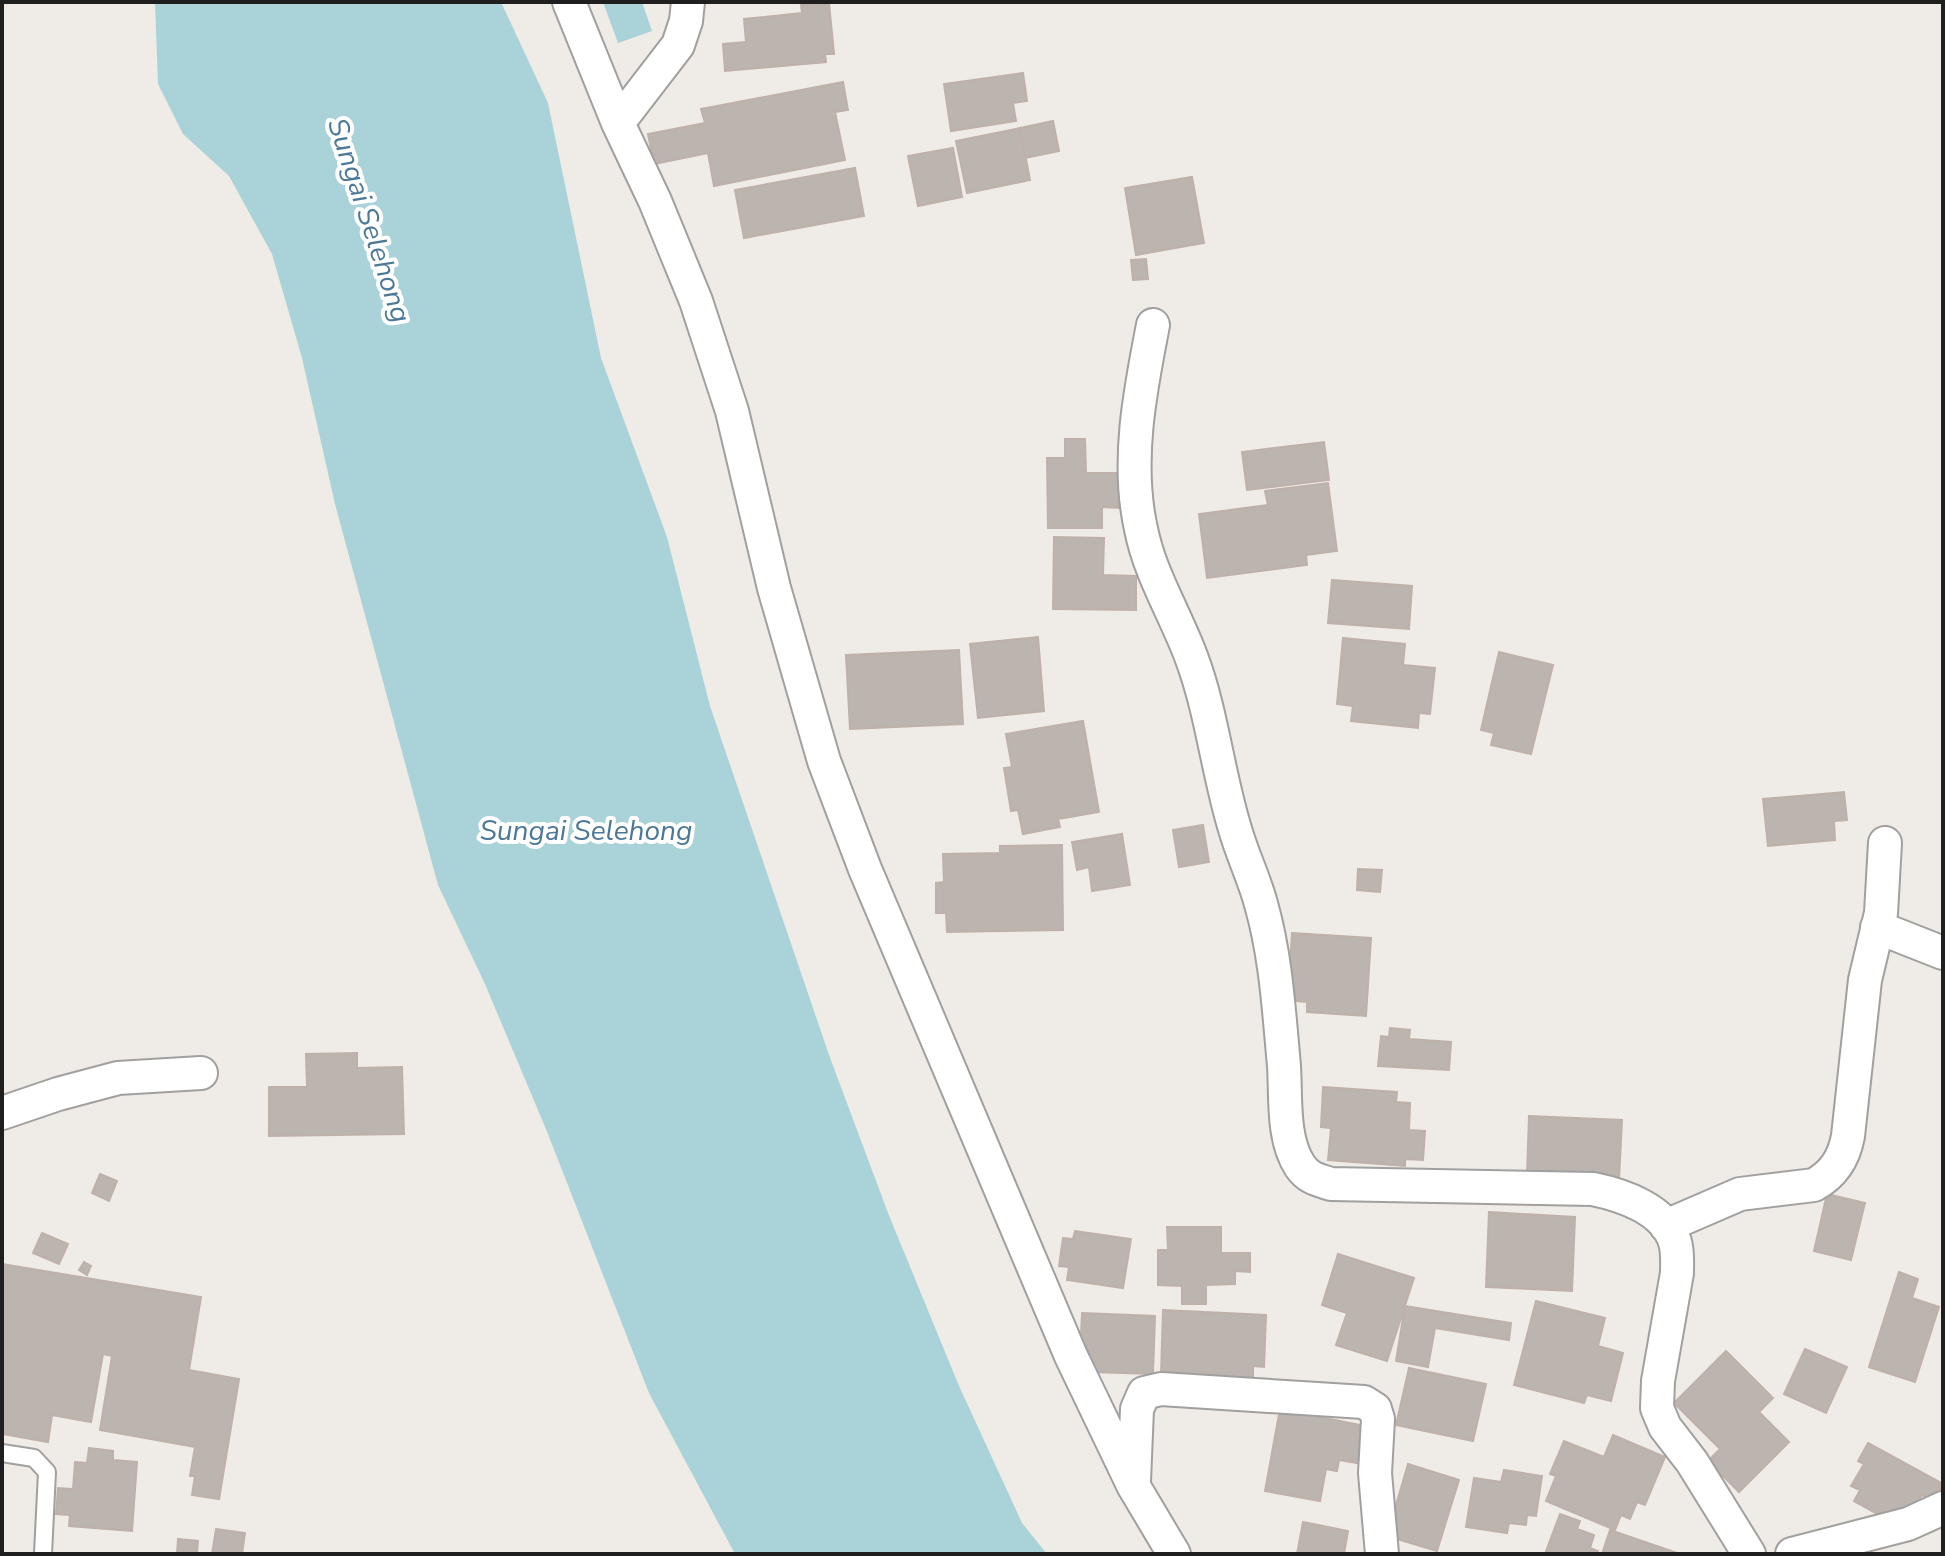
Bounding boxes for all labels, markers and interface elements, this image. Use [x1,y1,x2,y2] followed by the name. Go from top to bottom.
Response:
[318,113,420,327] water label: Sungai Selehong
[480,812,692,850] water label: Sungai Selehong

